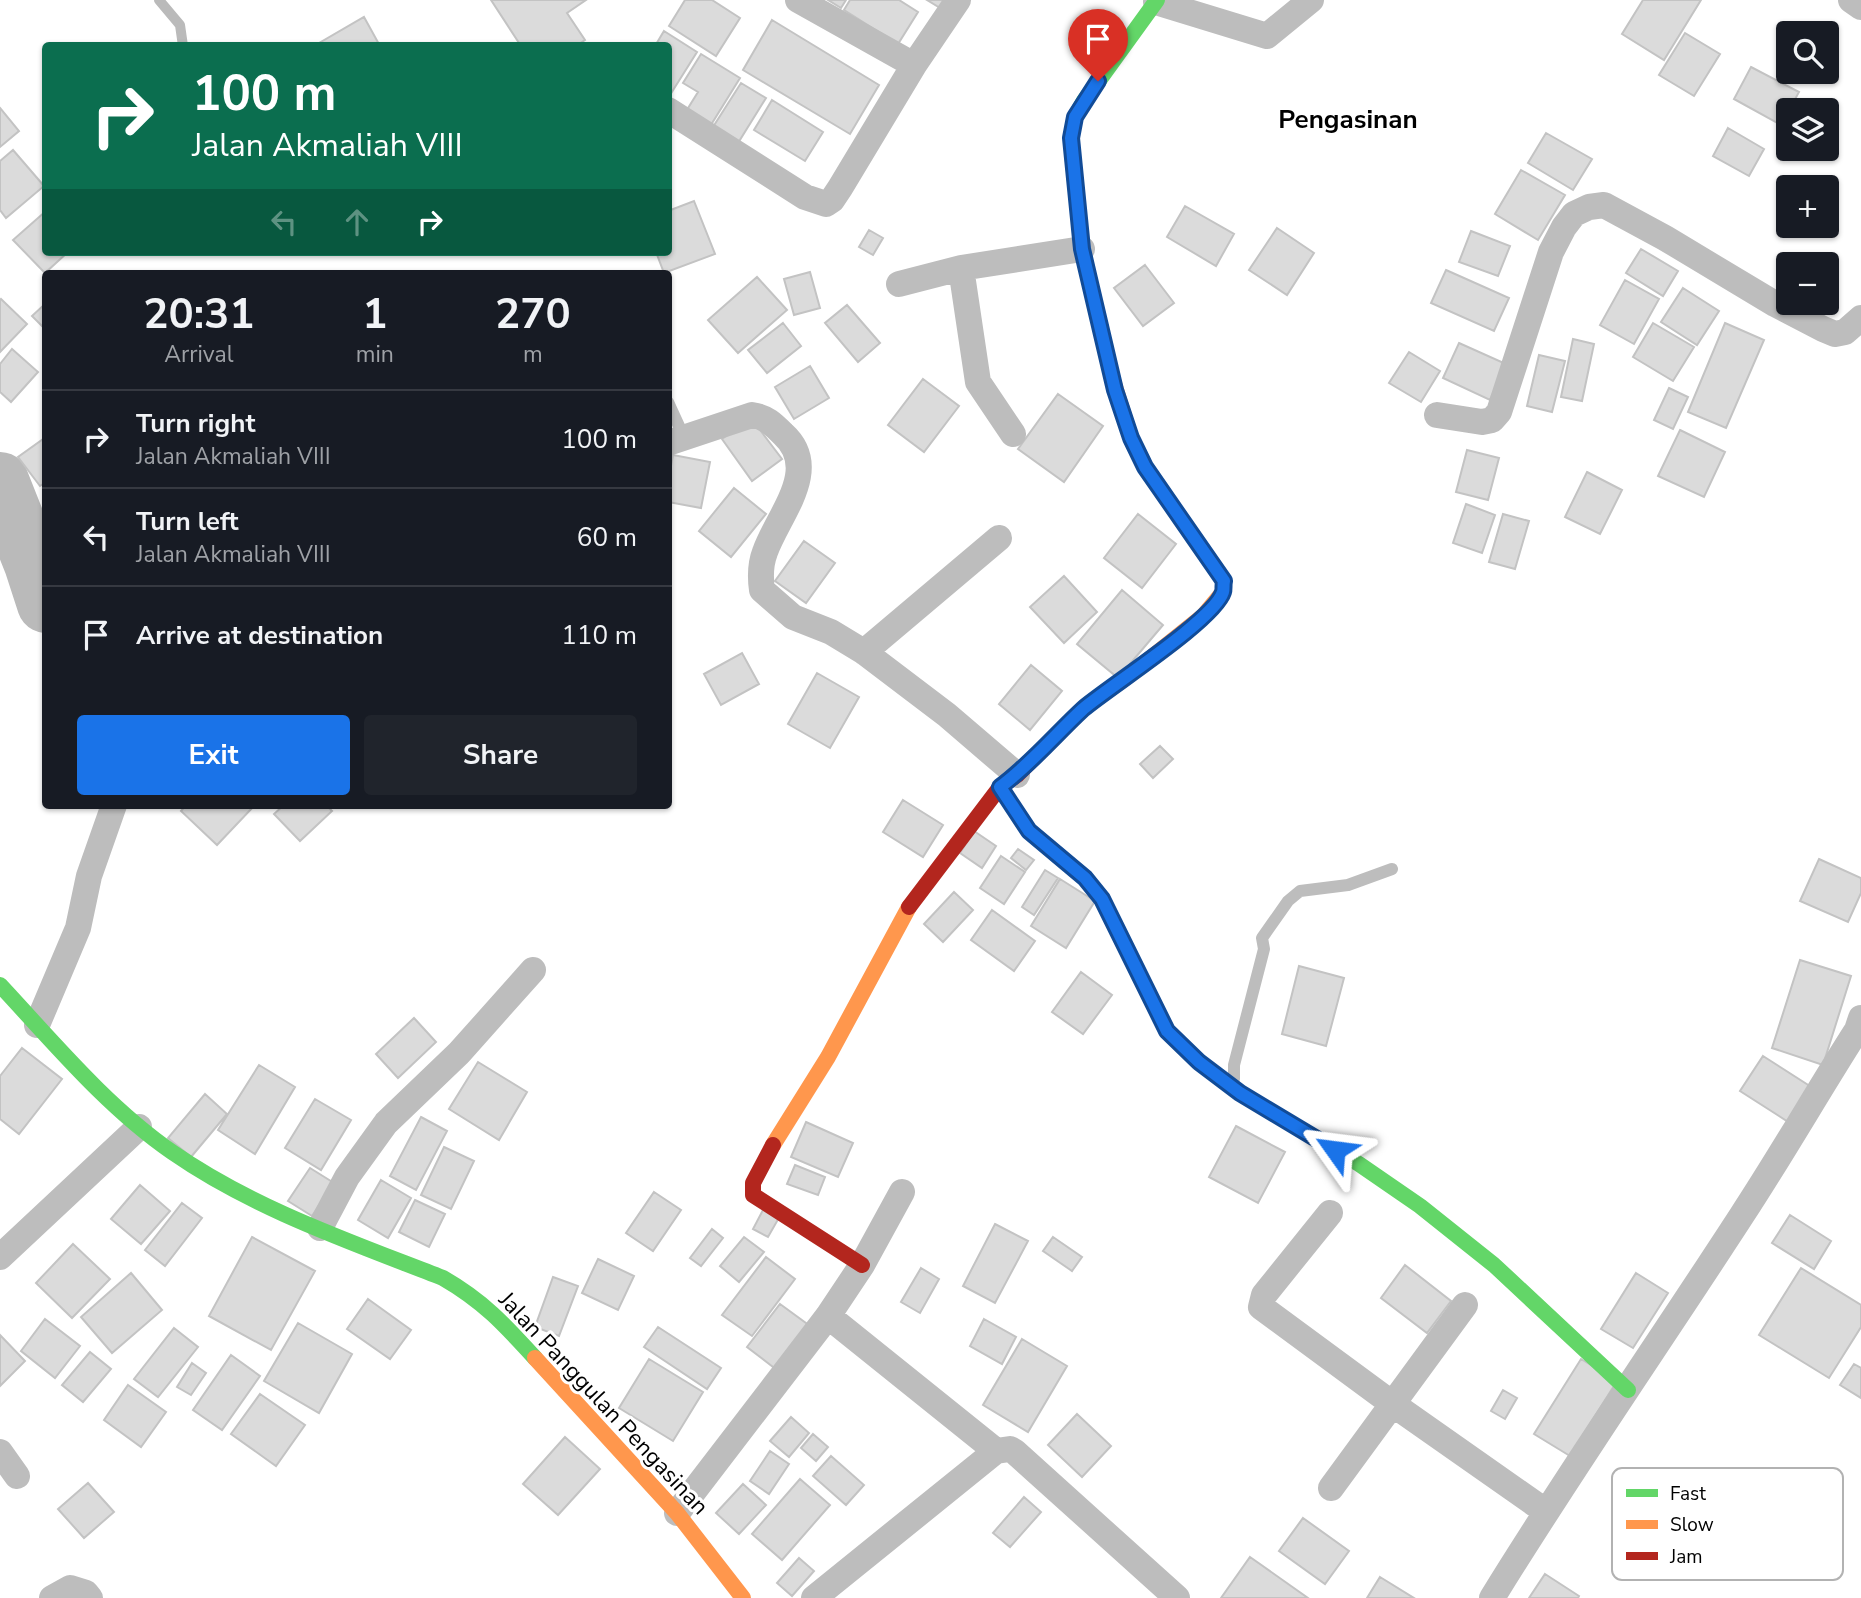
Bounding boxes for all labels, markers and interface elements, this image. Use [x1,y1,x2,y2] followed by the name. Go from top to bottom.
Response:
[1068,9,1128,81] pin
[1079,20,1117,58] icon: arrive
[1776,21,1839,315] map controls
[1776,21,1839,84] button: search
[192,60,336,127] text: 100 m
[77,70,168,161] icon: right
[1776,98,1839,161] button: layers
[1278,102,1418,137] district label: Pengasinan
[192,124,463,167] text: Jalan Akmaliah VIII
[1776,175,1839,238] button: +
[265,203,303,241] icon: left
[338,203,376,241] icon: ahead
[411,203,449,241] icon: right
[1776,252,1839,315] button: −
[143,286,254,343] text: 20:31
[362,286,387,343] text: 1
[495,286,571,343] text: 270
[164,339,233,370] text: Arrival
[356,339,394,370] text: min
[523,339,543,370] text: m
[136,406,255,441] text: Turn right
[77,420,115,458] icon: right
[561,422,637,457] text: 100 m
[136,441,331,472] text: Jalan Akmaliah VIII
[136,504,239,539] text: Turn left
[77,518,115,556] icon: left
[577,520,637,555] text: 60 m
[136,539,331,570] text: Jalan Akmaliah VIII
[77,616,115,654] icon: arrive
[136,618,383,653] text: Arrive at destination
[561,618,637,653] text: 110 m
[77,715,350,795] button: Exit
[364,715,637,795] button: Share
[1298,1113,1372,1187] position arrow
[491,1284,715,1522] street label: Jalan Panggulan Pengasinan
[1612,1468,1843,1580] legend
[1670,1481,1706,1507] text: Fast
[1670,1512,1714,1538] text: Slow
[1669,1544,1703,1570] text: Jam

